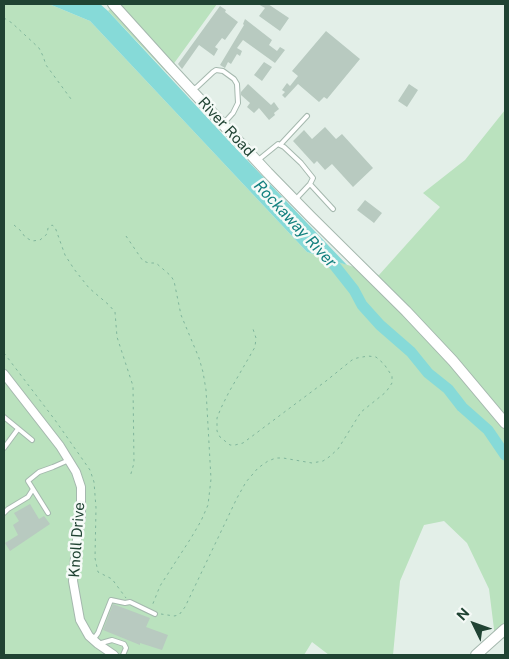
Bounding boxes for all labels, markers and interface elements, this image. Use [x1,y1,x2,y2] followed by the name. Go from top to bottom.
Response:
[194,94,258,160] street label: River Road
[250,176,340,272] water label: Rockaway River
[65,502,89,578] street label: Knoll Drive
[449,599,499,649] north arrow
[453,605,472,623] text: N

